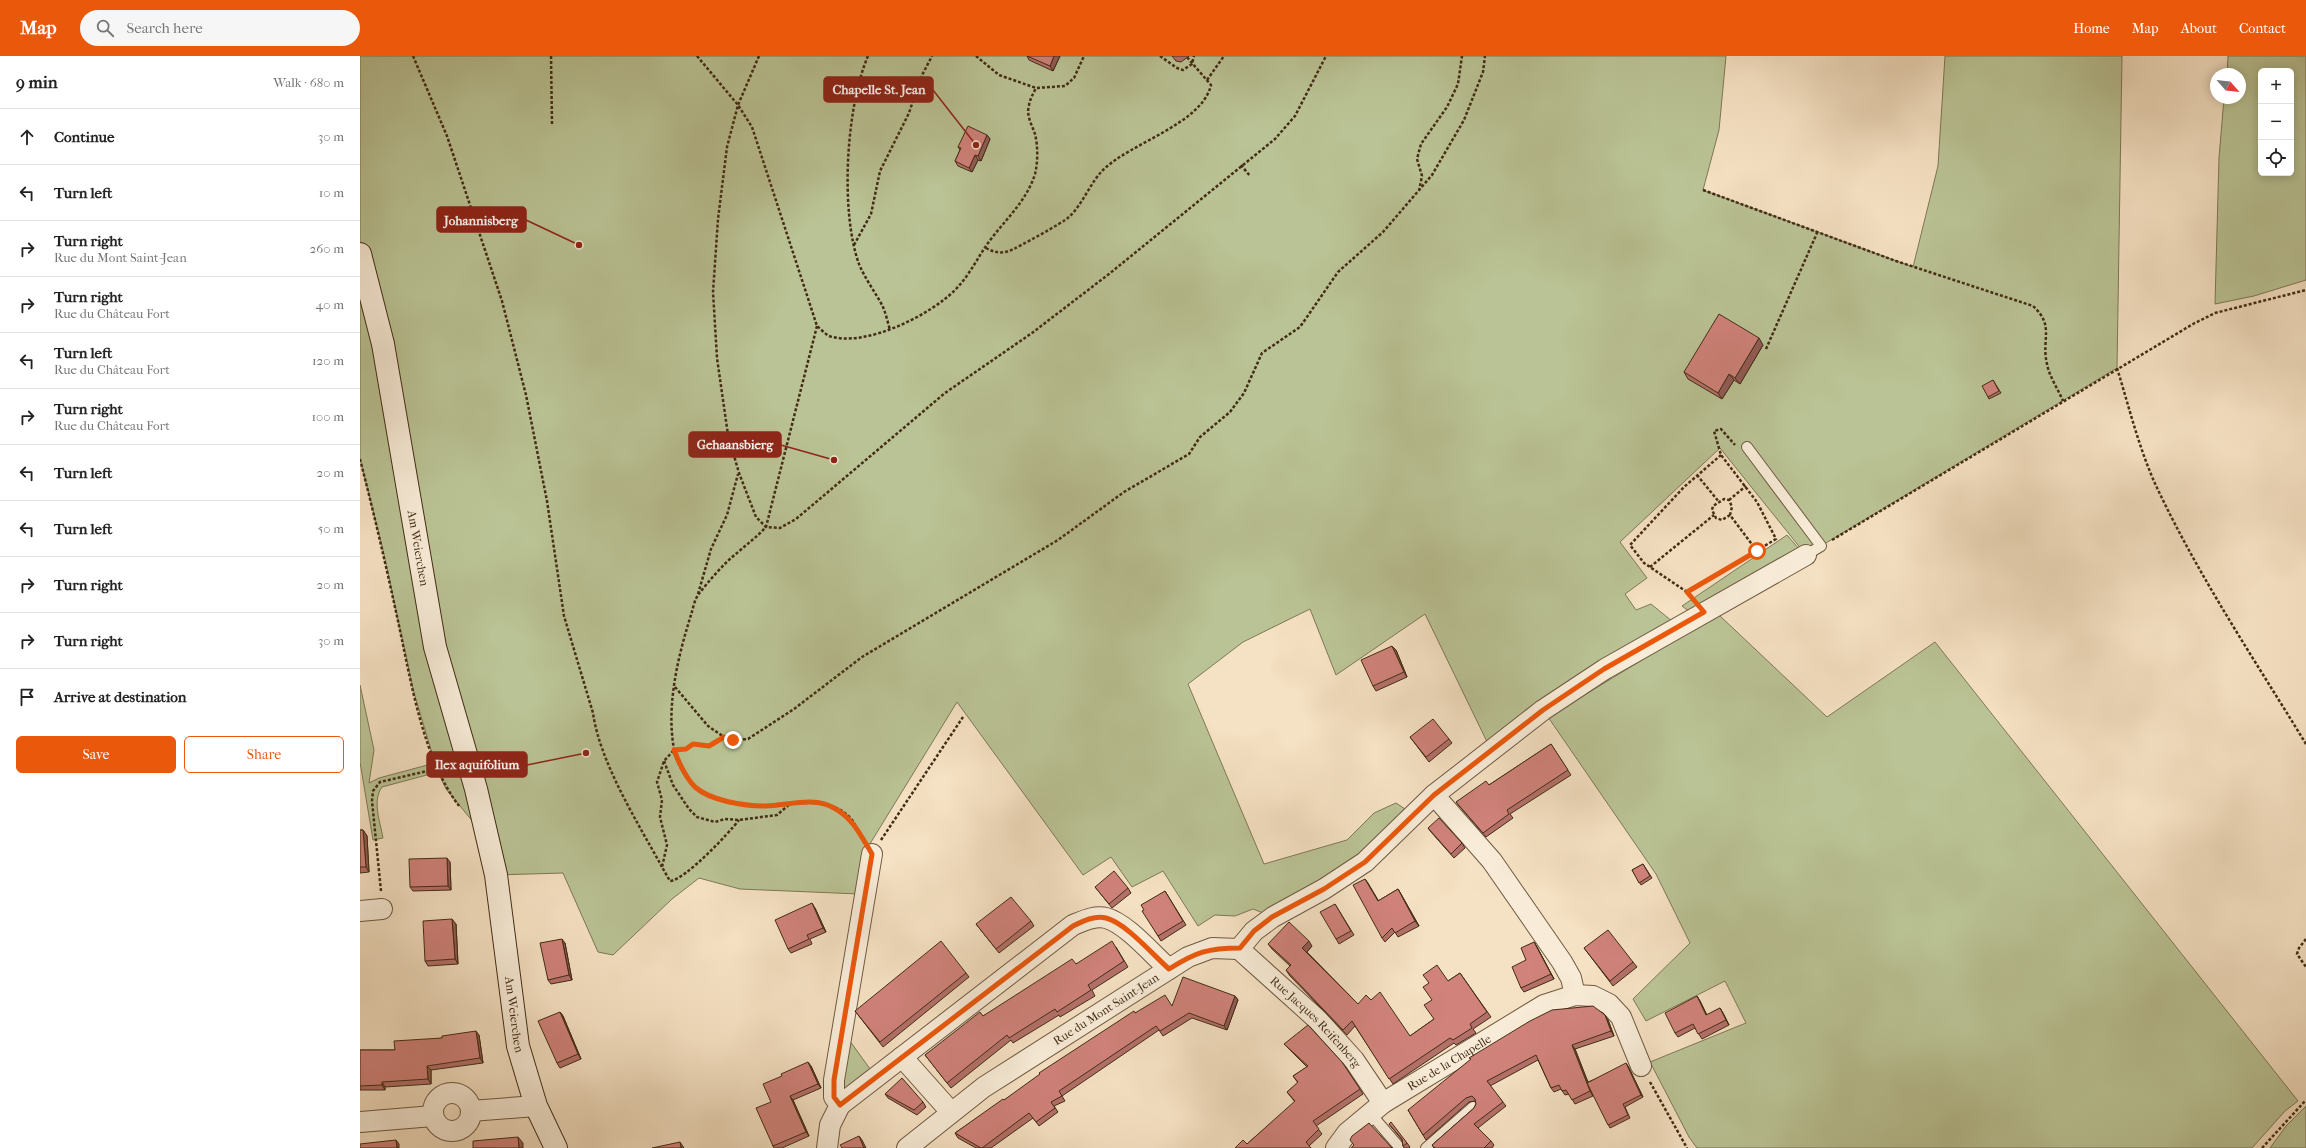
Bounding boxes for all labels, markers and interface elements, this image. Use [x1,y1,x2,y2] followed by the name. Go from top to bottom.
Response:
[80,10,360,46] search box
[20,17,56,39] text: Map
[94,17,116,39] icon: search
[126,19,203,37] text: Search here
[2073,20,2110,37] text: Home
[2132,20,2159,37] text: Map
[2181,20,2217,37] text: About
[2239,20,2286,37] text: Contact
[2210,68,2246,104] north arrow
[2258,68,2294,176] map controls
[2258,68,2294,104] button: +
[16,72,58,92] text: 9 min
[273,75,344,90] text: Walk · 680 m
[824,77,933,102] callout: Chapelle St. Jean
[832,82,926,98] text: Chapelle St. Jean
[2258,104,2294,140] button: −
[16,126,38,148] icon: ahead
[54,128,114,146] text: Continue
[318,129,344,144] text: 30 m
[2258,140,2294,176] button: locate
[16,182,38,204] icon: left
[54,184,112,202] text: Turn left
[319,185,344,200] text: 10 m
[437,207,526,232] callout: Johannisberg
[442,213,519,229] text: Johannisberg
[54,232,123,250] text: Turn right
[16,238,38,260] icon: right
[310,241,344,256] text: 260 m
[54,250,187,265] text: Rue du Mont Saint-Jean
[54,288,123,306] text: Turn right
[16,294,38,316] icon: right
[316,297,344,312] text: 40 m
[54,306,170,321] text: Rue du Château Fort
[54,344,112,362] text: Turn left
[16,350,38,372] icon: left
[312,353,344,368] text: 120 m
[54,362,170,377] text: Rue du Château Fort
[54,400,123,418] text: Turn right
[16,406,38,428] icon: right
[311,409,344,424] text: 100 m
[54,418,170,433] text: Rue du Château Fort
[689,432,781,457] callout: Gehaansbierg
[697,437,774,453] text: Gehaansbierg
[16,462,38,484] icon: left
[54,464,112,482] text: Turn left
[317,465,344,480] text: 20 m
[404,508,431,587] street label: Am Weierchen
[16,518,38,540] icon: left
[54,520,112,538] text: Turn left
[318,521,344,536] text: 50 m
[1748,542,1766,560] route start
[16,574,38,596] icon: right
[54,576,123,594] text: Turn right
[317,577,344,592] text: 20 m
[16,630,38,652] icon: right
[54,632,123,650] text: Turn right
[318,633,344,648] text: 30 m
[16,686,38,708] icon: arrive
[54,688,186,706] text: Arrive at destination
[724,731,742,749] route end
[16,736,176,773] button: Save
[184,736,344,773] button: Share
[427,752,527,777] callout: Ilex aquifolium
[435,757,519,773] text: Ilex aquifolium
[1051,970,1162,1048] street label: Rue du Mont Saint-Jean
[1267,973,1364,1071] street label: Rue Jacques Reifenberg
[502,975,527,1054] street label: Am Weierchen
[1405,1032,1494,1094] street label: Rue de la Chapelle

